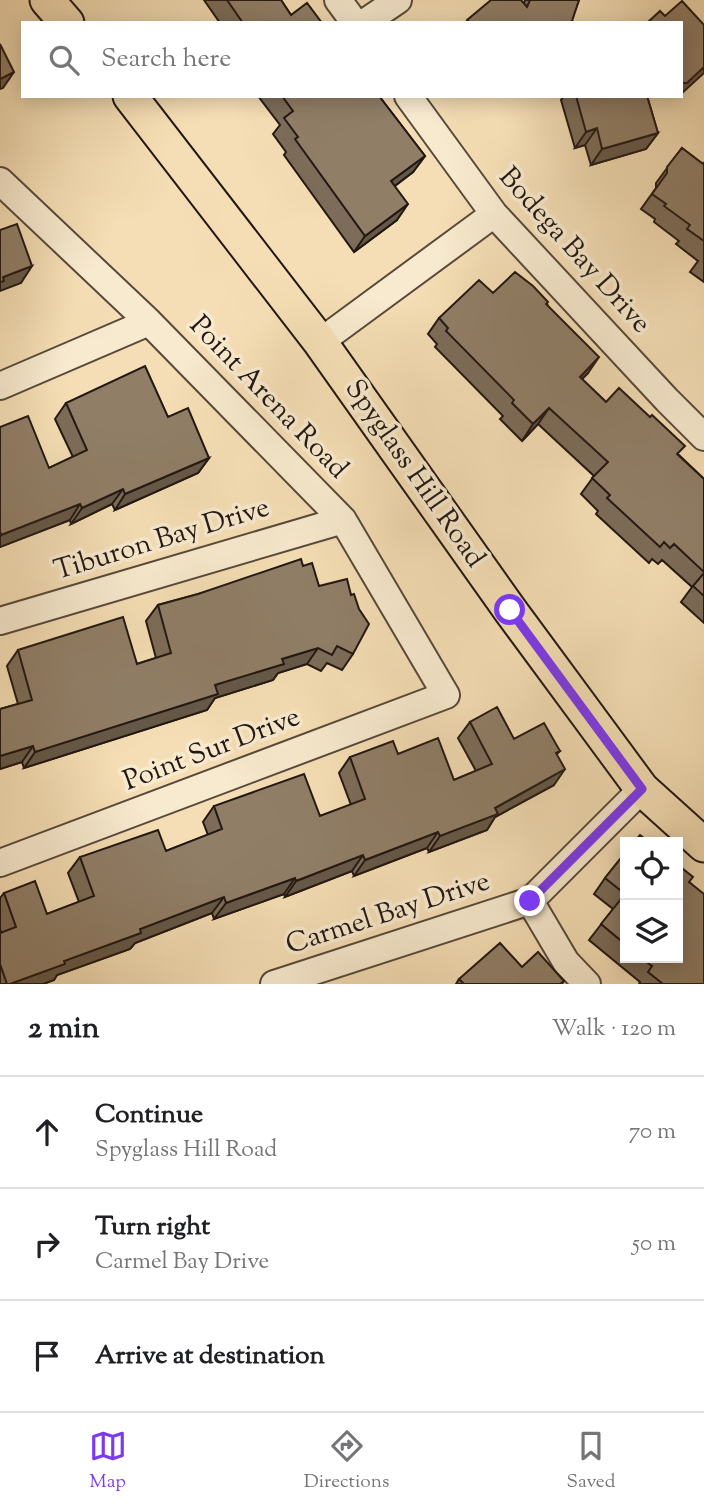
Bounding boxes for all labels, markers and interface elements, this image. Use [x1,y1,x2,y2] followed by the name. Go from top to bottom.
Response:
[21,21,683,98] search box
[45,41,83,79] icon: search
[101,41,231,78] text: Search here
[488,159,660,343] street label: Bodega Bay Drive
[179,307,357,489] street label: Point Arena Road
[334,372,494,576] street label: Spyglass Hill Road
[49,488,275,592] street label: Tiburon Bay Drive
[494,594,525,625] route start
[118,698,306,802] street label: Point Sur Drive
[620,837,683,963] map controls
[620,837,683,900] button: locate
[281,862,495,966] street label: Carmel Bay Drive
[514,885,545,916] route end
[620,900,683,963] button: layers
[28,1008,100,1051] text: 2 min
[552,1013,676,1046] text: Walk · 120 m
[95,1097,203,1134] text: Continue
[28,1113,66,1151] icon: ahead
[629,1116,676,1149] text: 70 m
[95,1134,277,1167] text: Spyglass Hill Road
[95,1209,210,1246] text: Turn right
[28,1225,66,1263] icon: right
[632,1228,676,1261] text: 50 m
[95,1246,269,1279] text: Carmel Bay Drive
[28,1337,66,1375] icon: arrive
[95,1338,325,1375] text: Arrive at destination
[89,1427,127,1496] tab: Map
[304,1427,389,1496] tab: Directions
[567,1427,615,1496] tab: Saved

